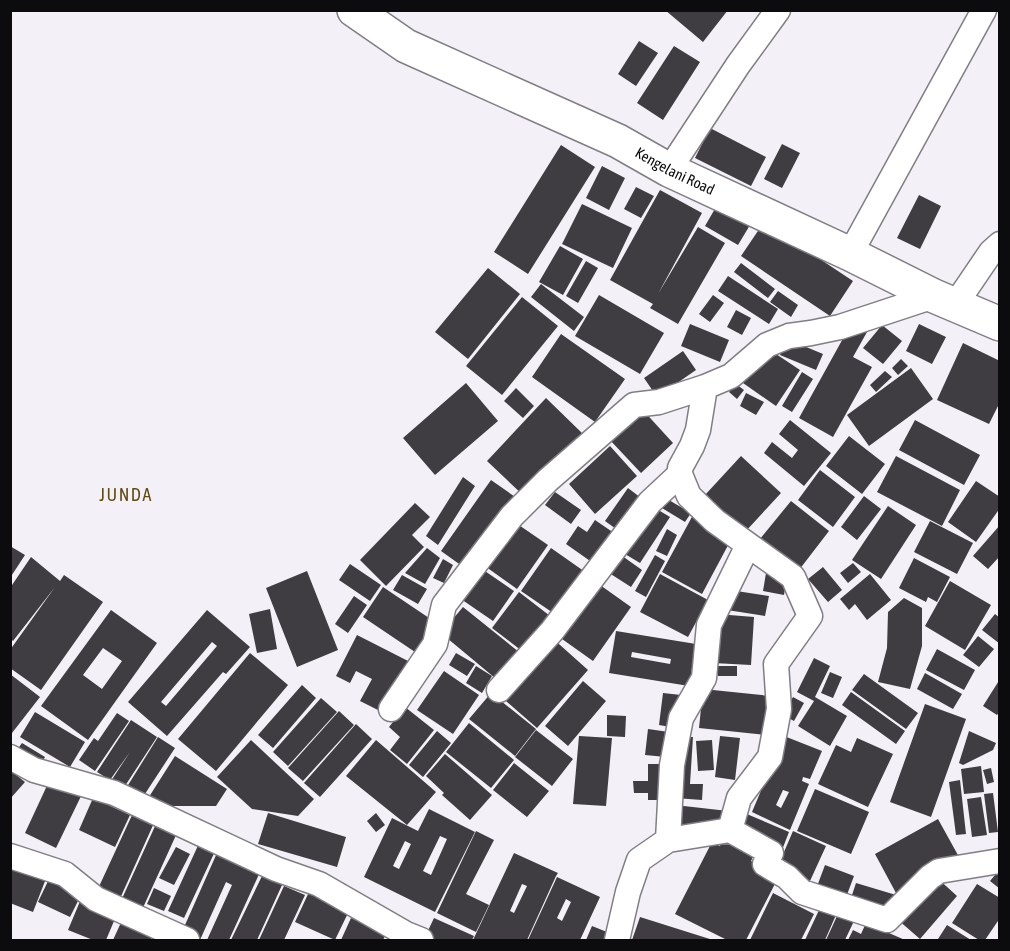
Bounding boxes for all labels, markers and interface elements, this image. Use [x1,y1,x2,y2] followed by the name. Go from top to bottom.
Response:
[632,144,717,198] street label: Kengelani Road
[99,484,153,505] district label: JUNDA

